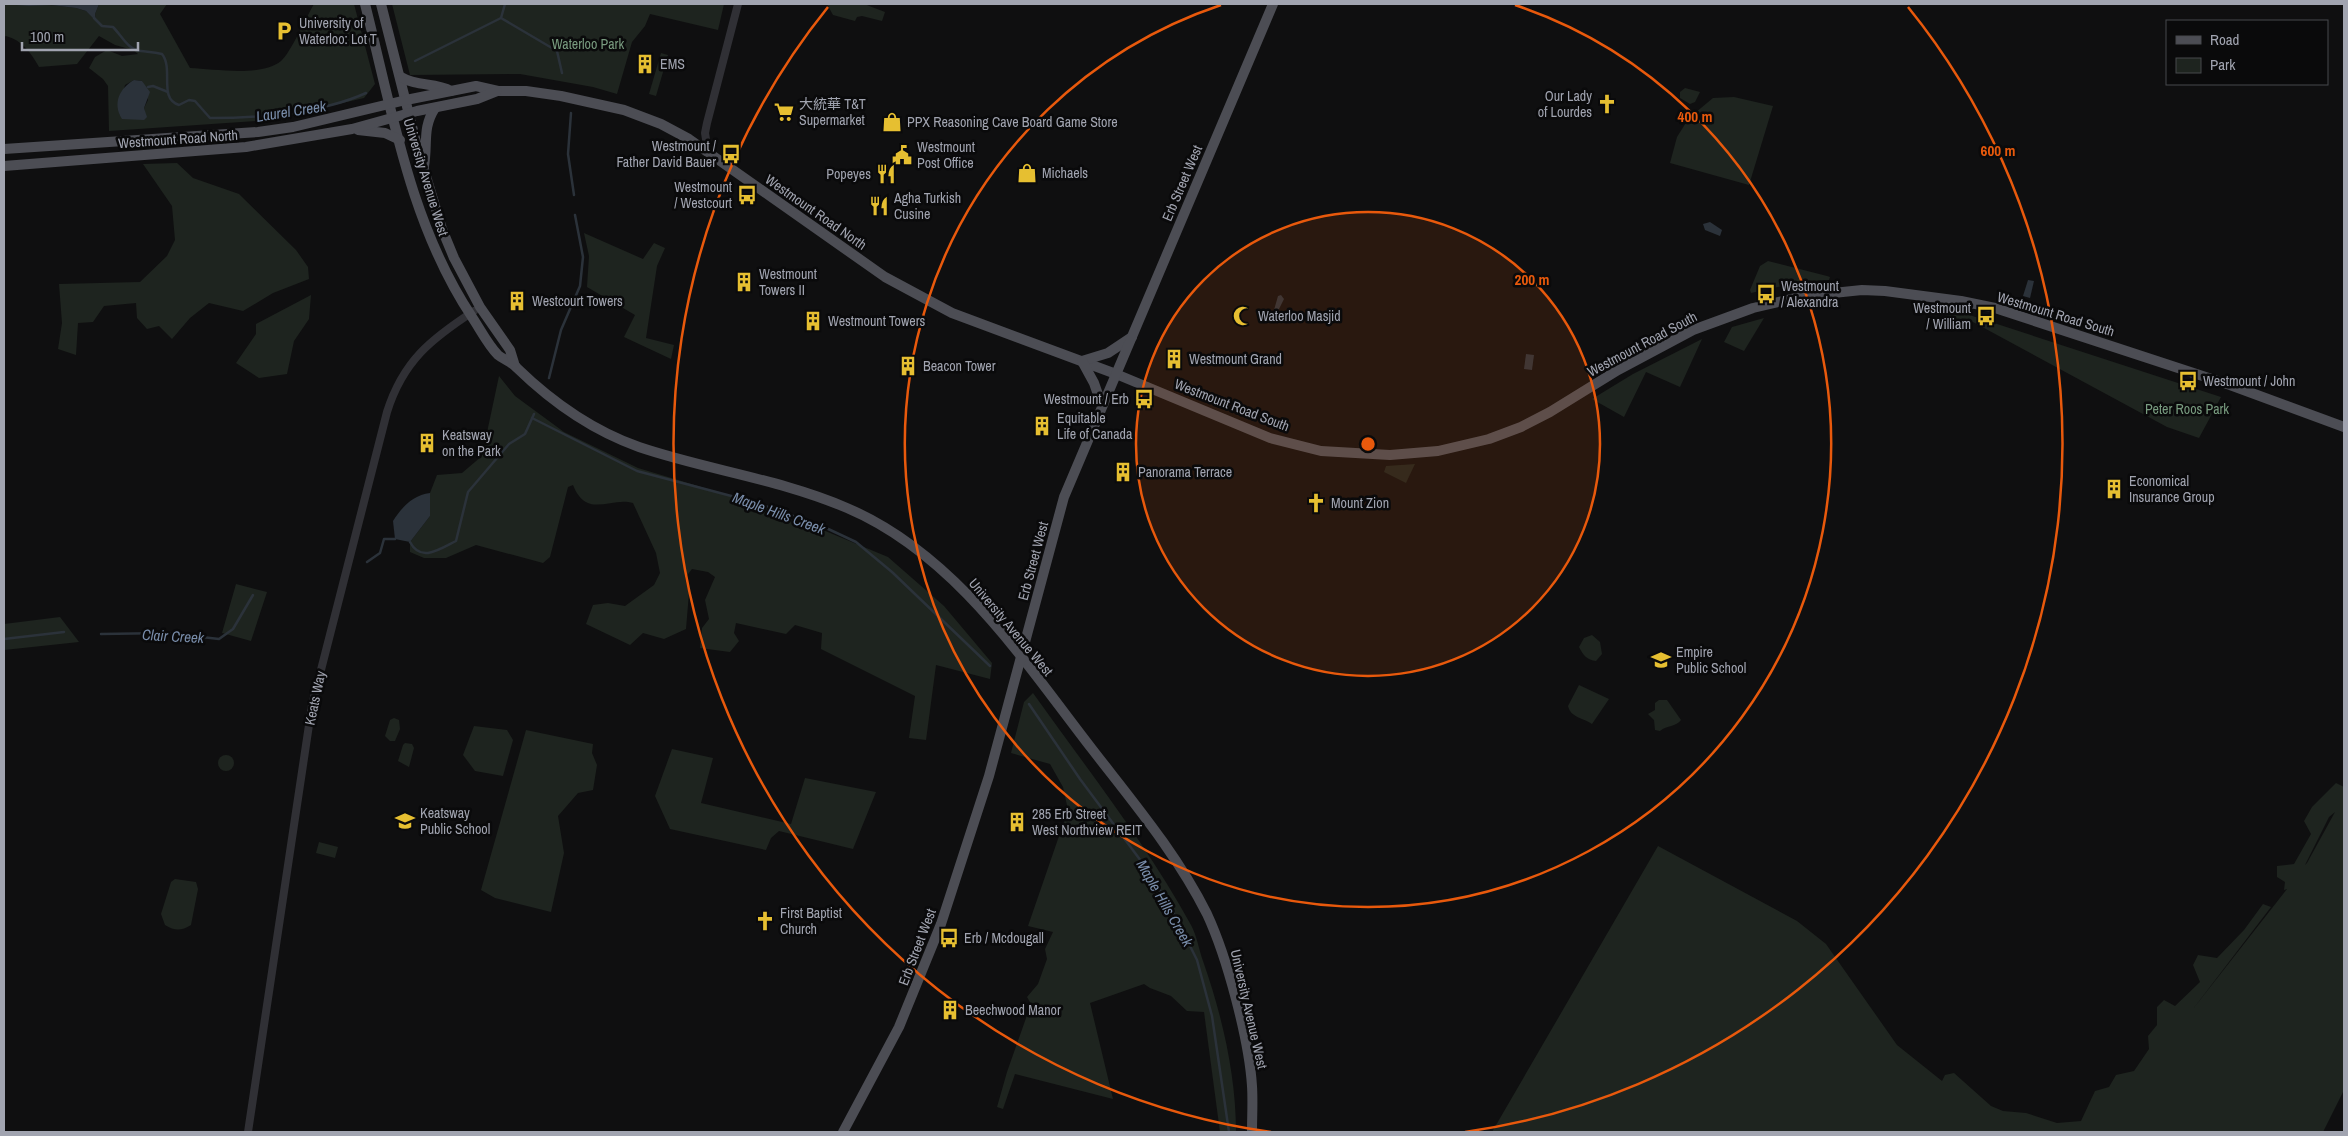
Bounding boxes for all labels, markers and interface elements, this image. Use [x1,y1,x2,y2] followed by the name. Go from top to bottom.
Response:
[299,14,377,48] place label: University of Waterloo: Lot T
[22,20,139,52] scale bar
[273,20,295,42] parking icon: University of Waterloo: Lot T
[2166,20,2328,85] legend
[30,26,64,47] text: 100 m
[2210,29,2239,50] text: Road
[552,35,624,53] park label: Waterloo Park
[634,53,656,75] building icon: EMS
[2210,54,2236,75] text: Park
[660,55,685,73] place label: EMS
[1538,87,1592,121] place label: Our Lady of Lourdes
[1596,93,1618,115] church icon: Our Lady of Lourdes
[255,95,328,127] water label: Laurel Creek
[799,95,866,129] place label: 大統華 T&T Supermarket
[773,101,795,123] supermarket icon: 大統華 T&T Supermarket
[1678,106,1712,127] text: 400 m
[881,111,903,133] shop icon: PPX Reasoning Cave Board Game Store
[907,113,1118,131] place label: PPX Reasoning Cave Board Game Store
[400,116,452,238] street label: University Avenue West
[118,126,238,152] street label: Westmount Road North
[616,137,717,171] place label: Westmount / Father David Bauer
[917,138,975,172] place label: Westmount Post Office
[1981,140,2015,161] text: 600 m
[1158,142,1206,224] street label: Erb Street West
[720,143,742,165] bus stop icon: Westmount / Father David Bauer
[891,144,913,166] public building icon: Westmount Post Office
[1016,162,1038,184] shop icon: Michaels
[875,163,897,185] restaurant icon: Popeyes
[1042,164,1088,182] place label: Michaels
[826,165,871,183] place label: Popeyes
[762,170,870,254] street label: Westmount Road North
[674,178,732,212] place label: Westmount / Westcourt
[736,184,758,206] bus stop icon: Westmount / Westcourt
[893,189,961,223] place label: Agha Turkish Cusine
[868,195,890,217] restaurant icon: Agha Turkish Cusine
[759,265,817,299] place label: Westmount Towers II
[1515,269,1549,290] text: 200 m
[733,271,755,293] building icon: Westmount Towers II
[1781,277,1839,311] place label: Westmount / Alexandra
[1755,283,1777,305] bus stop icon: Westmount / Alexandra
[1995,288,2117,340] street label: Westmount Road South
[506,290,528,312] building icon: Westcourt Towers
[532,292,623,310] place label: Westcourt Towers
[1913,299,1971,333] place label: Westmount / William
[1232,305,1254,327] mosque icon: Waterloo Masjid
[1975,305,1997,327] bus stop icon: Westmount / William
[1258,307,1341,325] place label: Waterloo Masjid
[1584,307,1700,381] street label: Westmount Road South
[802,310,824,332] building icon: Westmount Towers
[828,312,925,330] place label: Westmount Towers
[1163,348,1185,370] building icon: Westmount Grand
[1189,350,1282,368] place label: Westmount Grand
[897,355,919,377] building icon: Beacon Tower
[923,357,996,375] place label: Beacon Tower
[2177,370,2199,392] bus stop icon: Westmount / John
[2203,372,2295,390] place label: Westmount / John
[1172,375,1292,435] street label: Westmount Road South
[1133,388,1155,410] bus stop icon: Westmount / Erb
[1044,390,1129,408] place label: Westmount / Erb
[2145,400,2229,418] park label: Peter Roos Park
[1057,409,1133,443] place label: Equitable Life of Canada
[1031,415,1053,437] building icon: Equitable Life of Canada
[442,426,501,460] place label: Keatsway on the Park
[416,432,438,454] building icon: Keatsway on the Park
[1359,435,1377,453] centre of rings
[1112,461,1134,483] building icon: Panorama Terrace
[1138,463,1232,481] place label: Panorama Terrace
[2129,472,2215,506] place label: Economical Insurance Group
[2103,478,2125,500] building icon: Economical Insurance Group
[730,487,829,540] water label: Maple Hills Creek
[1305,492,1327,514] church icon: Mount Zion
[1331,494,1389,512] place label: Mount Zion
[1014,520,1052,602] street label: Erb Street West
[965,574,1057,680] street label: University Avenue West
[141,624,205,648] water label: Clair Creek
[1676,643,1746,677] place label: Empire Public School
[1650,649,1672,671] school or university icon: Empire Public School
[300,669,330,727] street label: Keats Way
[420,804,490,838] place label: Keatsway Public School
[1032,805,1142,839] place label: 285 Erb Street West Northview REIT
[394,810,416,832] school or university icon: Keatsway Public School
[1006,811,1028,833] building icon: 285 Erb Street West Northview REIT
[1132,856,1199,951] water label: Maple Hills Creek
[780,904,842,938] place label: First Baptist Church
[894,906,940,988] street label: Erb Street West
[754,910,776,932] church icon: First Baptist Church
[938,927,960,949] bus stop icon: Erb / Mcdougall
[964,929,1044,947] place label: Erb / Mcdougall
[1226,947,1272,1071] street label: University Avenue West
[939,999,961,1021] building icon: Beechwood Manor
[965,1001,1061,1019] place label: Beechwood Manor

